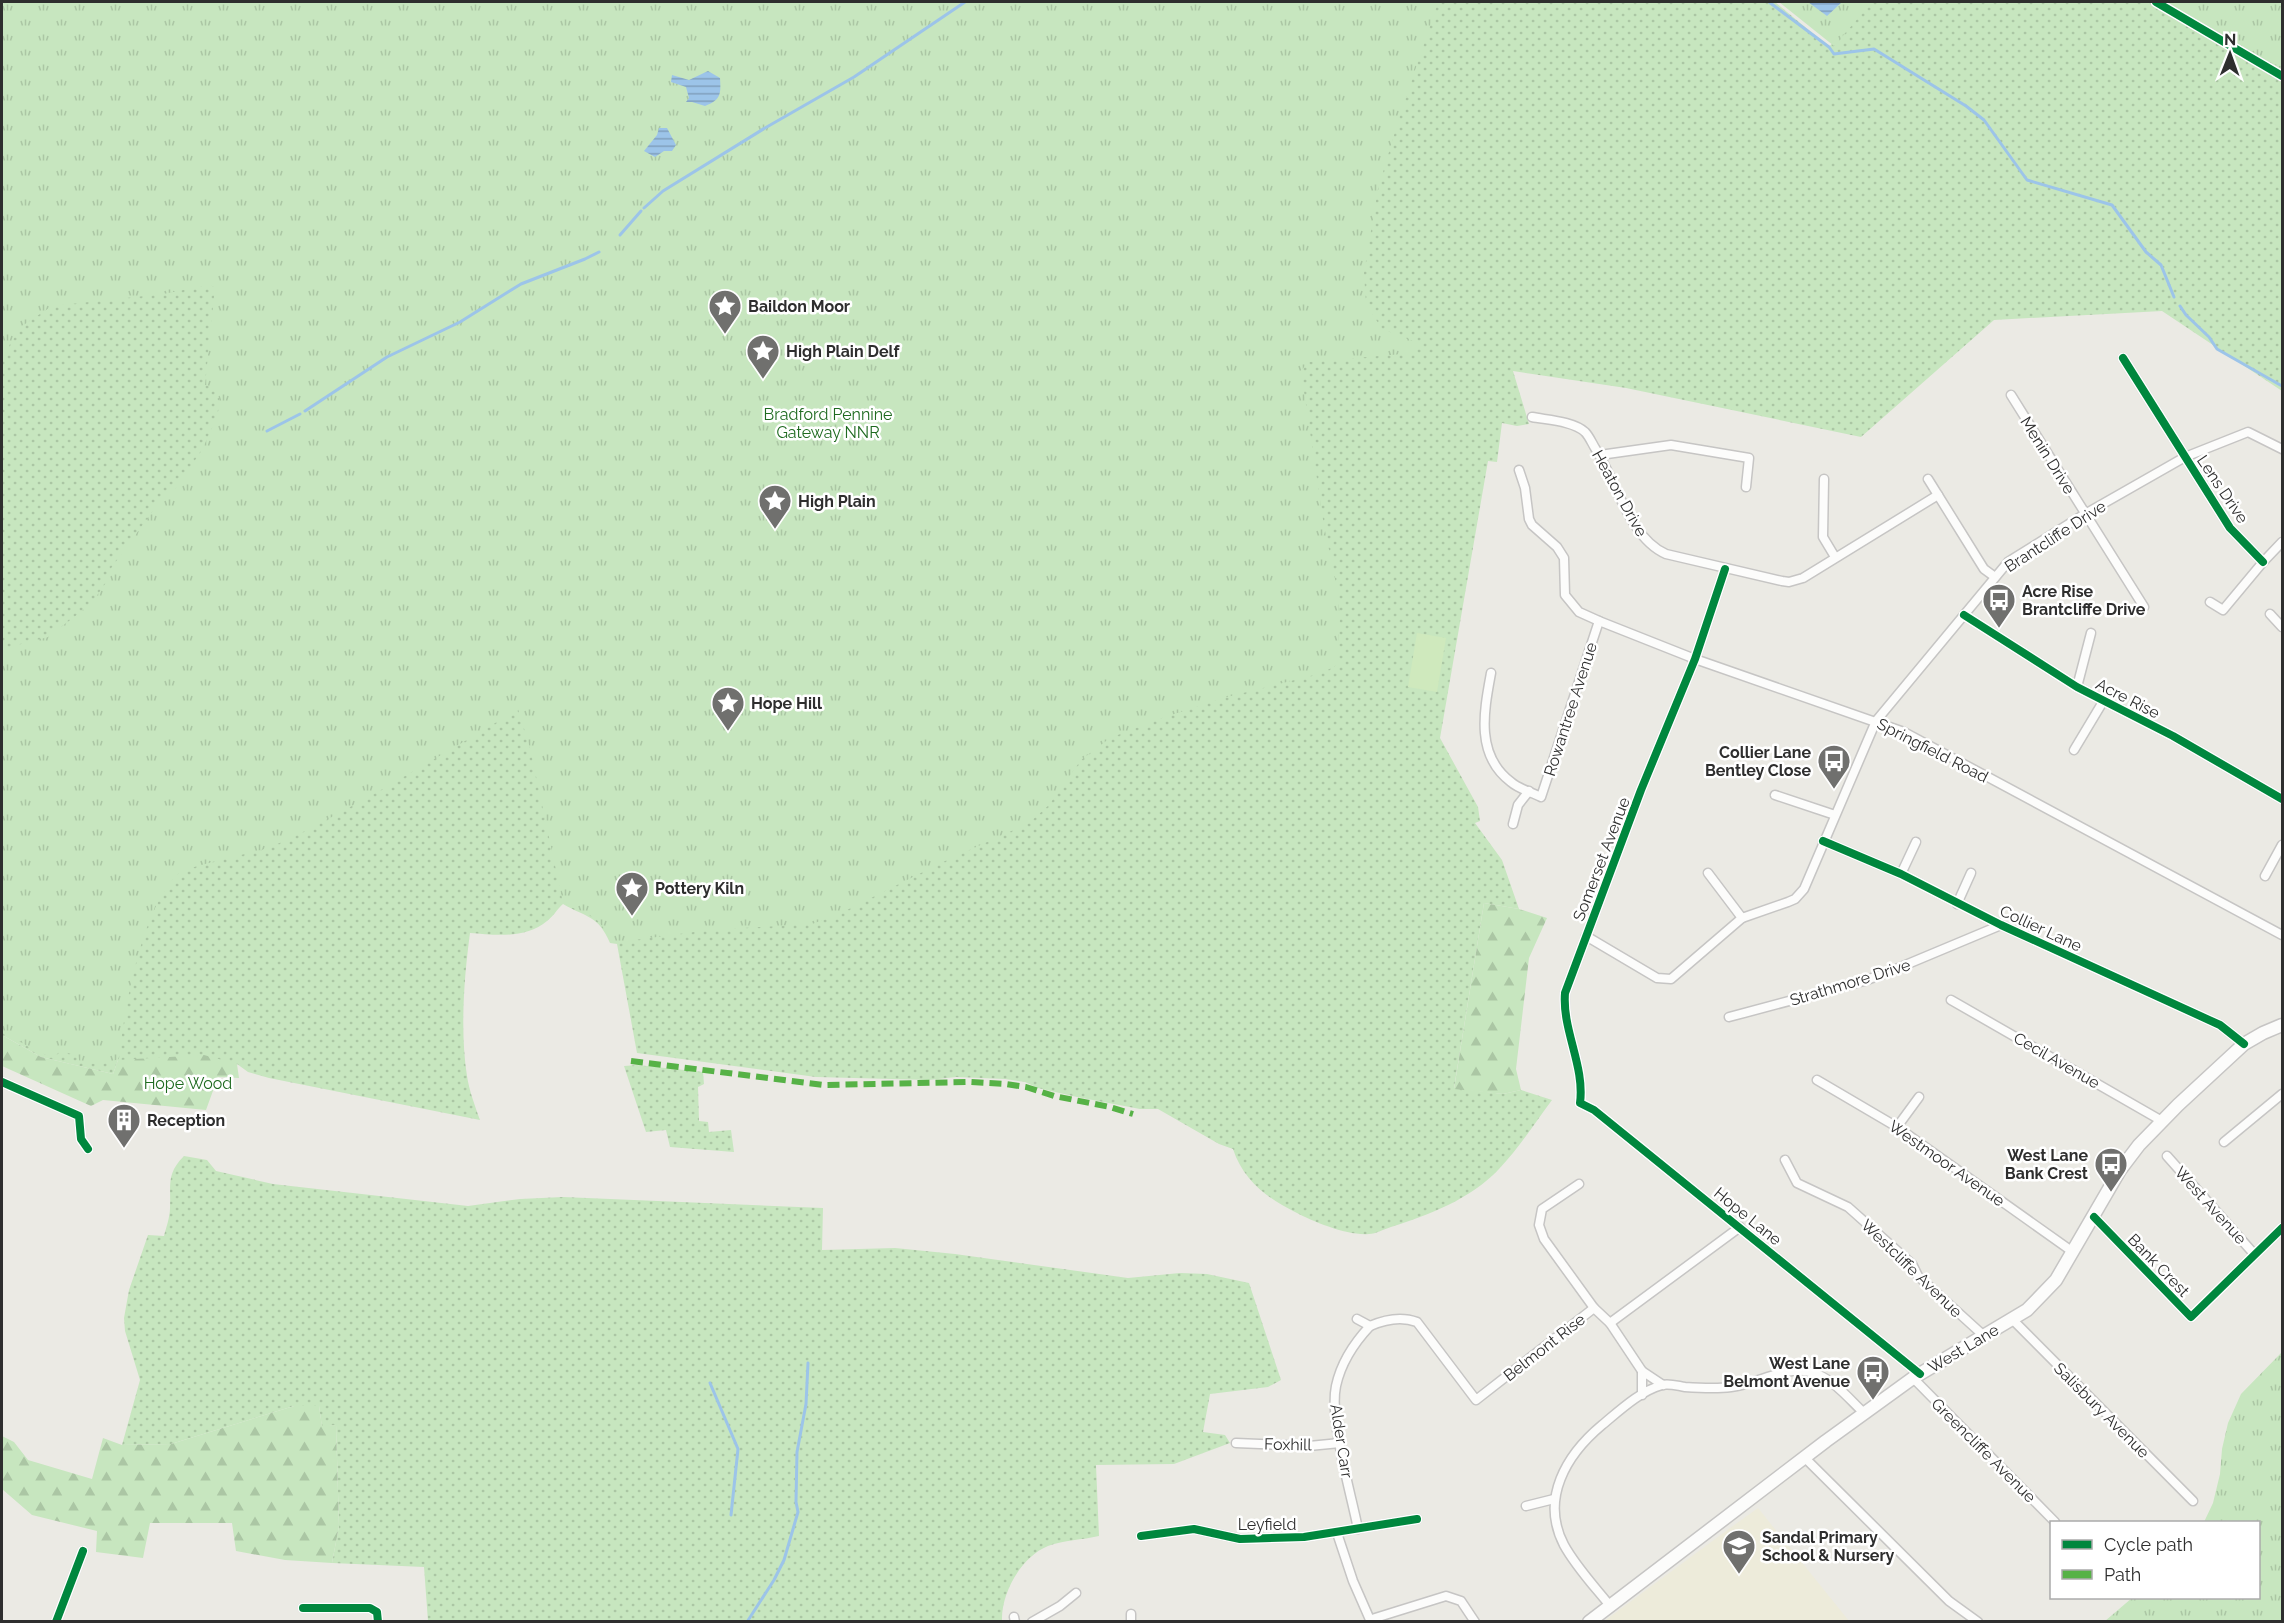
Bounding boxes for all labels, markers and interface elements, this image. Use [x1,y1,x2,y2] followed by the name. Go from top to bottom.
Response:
[2200,24,2260,84] north arrow
[2224,30,2237,49] text: N
[707,288,743,335] place icon: Baildon Moor
[748,297,850,316] place label: Baildon Moor
[745,333,781,380] place icon: High Plain Delf
[786,342,901,361] place label: High Plain Delf
[764,405,892,442] park label: Bradford Pennine Gateway NNR
[2016,413,2079,497] street label: Menin Drive
[1588,447,1651,540] street label: Heaton Drive
[2193,452,2252,527] street label: Lens Drive
[757,483,793,530] place icon: High Plain
[798,492,876,511] place label: High Plain
[2001,497,2109,576] street label: Brantcliffe Drive
[1981,582,2017,629] bus stop icon: Acre Rise Brantcliffe Drive
[2022,582,2146,619] place label: Acre Rise Brantcliffe Drive
[1540,640,1601,778] street label: Rowantree Avenue
[2093,674,2163,723] street label: Acre Rise
[710,685,746,732] place icon: Hope Hill
[751,694,823,713] place label: Hope Hill
[1874,714,1992,787] street label: Springfield Road
[1705,743,1811,780] place label: Collier Lane Bentley Close
[1816,743,1852,790] bus stop icon: Collier Lane Bentley Close
[1569,795,1634,924] street label: Somerset Avenue
[614,870,650,917] place icon: Pottery Kiln
[655,879,744,898] place label: Pottery Kiln
[1997,901,2085,956] street label: Collier Lane
[1788,955,1913,1010] street label: Strathmore Drive
[2010,1028,2103,1093] street label: Cecil Avenue
[144,1074,232,1093] park label: Hope Wood
[106,1102,142,1149] building icon: Reception
[147,1111,225,1130] place label: Reception
[1885,1116,2008,1210] street label: Westmoor Avenue
[2005,1146,2088,1183] place label: West Lane Bank Crest
[2093,1146,2129,1193] bus stop icon: West Lane Bank Crest
[2171,1163,2250,1248] street label: West Avenue
[1710,1183,1785,1249] street label: Hope Lane
[1857,1215,1966,1321] street label: Westcliffe Avenue
[2124,1230,2194,1301] street label: Bank Crest
[1500,1310,1589,1385] street label: Belmont Rise
[1925,1320,2002,1377] street label: West Lane
[1723,1354,1850,1391] place label: West Lane Belmont Avenue
[1855,1354,1891,1401] bus stop icon: West Lane Belmont Avenue
[2050,1359,2153,1462] street label: Salisbury Avenue
[1928,1394,2040,1506] street label: Greencliffe Avenue
[1326,1403,1357,1480] street label: Alder Carr
[1264,1435,1313,1454] street label: Foxhill
[1238,1515,1296,1534] street label: Leyfield
[2050,1521,2260,1599] legend
[1721,1528,1757,1575] school or university icon: Sandal Primary School & Nursery
[1762,1528,1895,1565] place label: Sandal Primary School & Nursery
[2104,1534,2193,1555] text: Cycle path
[2104,1564,2141,1585] text: Path

